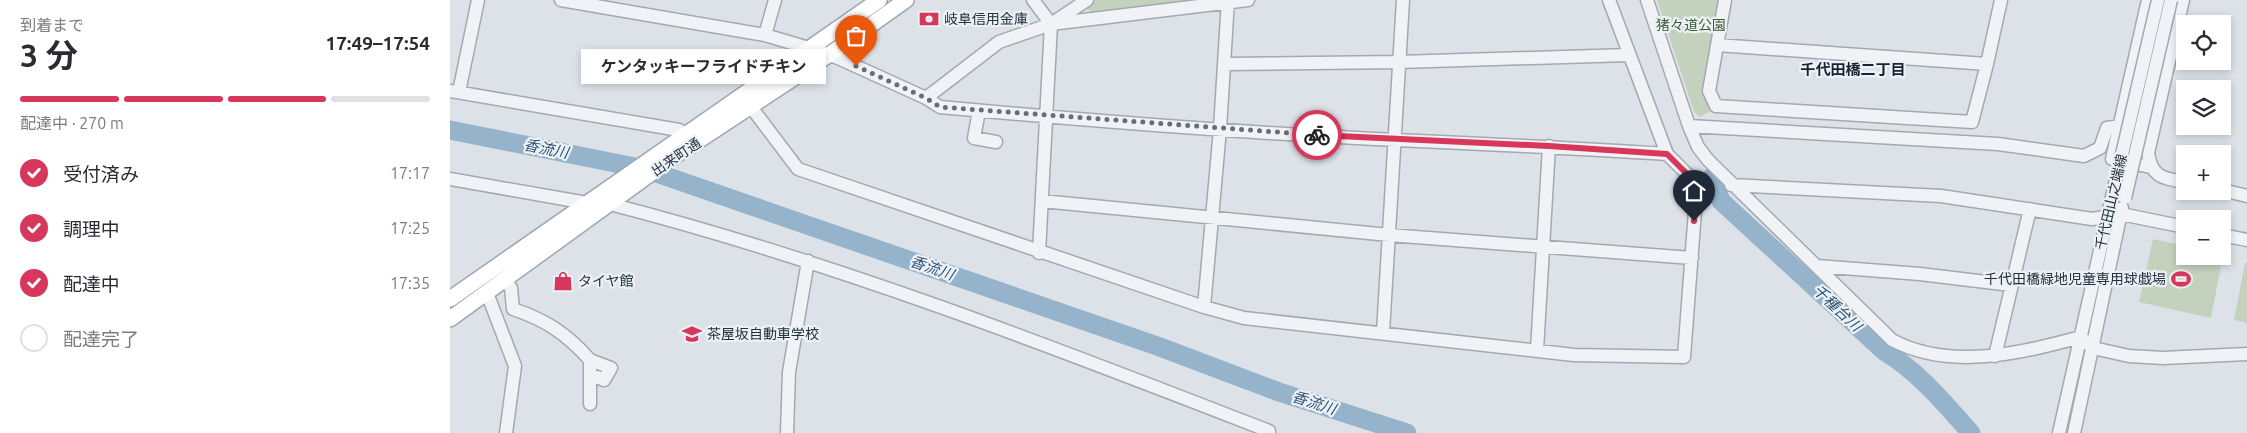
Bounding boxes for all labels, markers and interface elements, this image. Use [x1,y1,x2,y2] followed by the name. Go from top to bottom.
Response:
[918,8,940,30] bank icon: 岐阜信用金庫
[944,11,1028,27] place label: 岐阜信用金庫
[835,15,877,66] pin
[2176,15,2231,265] map controls
[2176,15,2231,70] button: locate
[20,16,84,34] text: 到着まで
[1656,17,1726,33] park label: 猪々道公園
[842,22,870,50] icon: bag
[325,32,430,54] text: 17:49–17:54
[20,37,78,73] text: 3 分
[581,48,826,84] callout: ケンタッキーフライドチキン
[600,57,807,75] text: ケンタッキーフライドチキン
[1800,61,1906,78] district label: 千代田橋二丁目
[2176,80,2231,135] button: layers
[1292,110,1342,160] courier
[20,114,124,132] text: 配達中 · 270 m
[1303,121,1331,149] icon: bike
[648,135,704,179] street label: 出来町通
[522,136,572,162] water label: 香流川
[2176,145,2231,200] button: +
[2092,152,2130,252] street label: 千代田山之端線
[20,159,48,187] icon: check
[63,163,139,185] text: 受付済み
[390,164,430,182] text: 17:17
[1673,170,1715,221] pin
[1680,177,1708,205] icon: home
[2176,210,2231,265] button: −
[20,214,48,242] icon: check
[63,218,120,240] text: 調理中
[390,219,430,237] text: 17:25
[908,252,958,284] water label: 香流川
[2170,268,2192,290] sports icon: 千代田橋緑地児童専用球戯場
[20,269,48,297] icon: check
[552,270,574,292] shop icon: タイヤ館
[1984,271,2166,287] place label: 千代田橋緑地児童専用球戯場
[63,273,120,295] text: 配達中
[578,273,634,289] place label: タイヤ館
[390,274,430,292] text: 17:35
[1810,281,1867,336] water label: 千種台川
[681,323,703,345] school or university icon: 茶屋坂自動車学校
[707,326,819,342] place label: 茶屋坂自動車学校
[63,328,139,350] text: 配達完了
[1290,387,1340,418] water label: 香流川

